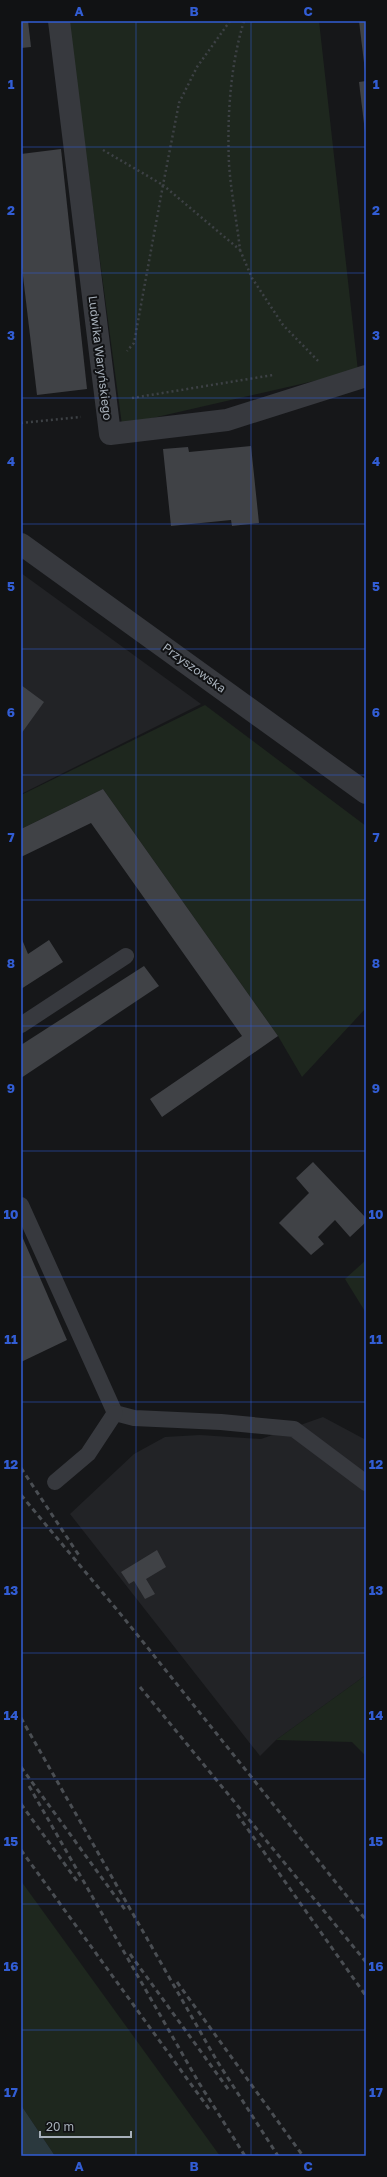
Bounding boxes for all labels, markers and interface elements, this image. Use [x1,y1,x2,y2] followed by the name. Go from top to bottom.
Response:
[74,3,84,19] text: A
[189,3,199,19] text: B
[303,3,313,19] text: C
[8,76,15,92] text: 1
[373,76,380,92] text: 1
[7,202,15,218] text: 2
[372,202,380,218] text: 2
[85,295,116,421] street label: Ludwika Waryńskiego
[7,327,15,343] text: 3
[372,327,380,343] text: 3
[7,453,15,469] text: 4
[372,453,380,469] text: 4
[7,578,15,594] text: 5
[372,578,380,594] text: 5
[160,640,229,696] street label: Przyszowska
[7,704,15,720] text: 6
[372,704,380,720] text: 6
[7,829,15,845] text: 7
[372,829,380,845] text: 7
[7,955,15,971] text: 8
[372,955,380,971] text: 8
[7,1080,15,1096] text: 9
[372,1080,380,1096] text: 9
[3,1206,19,1222] text: 10
[368,1206,384,1222] text: 10
[4,1331,18,1347] text: 11
[369,1331,383,1347] text: 11
[4,1456,18,1472] text: 12
[369,1456,383,1472] text: 12
[4,1582,18,1598] text: 13
[369,1582,383,1598] text: 13
[4,1707,18,1723] text: 14
[369,1707,383,1723] text: 14
[4,1833,18,1849] text: 15
[369,1833,383,1849] text: 15
[4,1958,18,1974] text: 16
[369,1958,383,1974] text: 16
[4,2084,18,2100] text: 17
[369,2084,383,2100] text: 17
[40,2113,131,2139] scale bar
[46,2119,74,2134] text: 20 m
[74,2158,84,2174] text: A
[189,2158,199,2174] text: B
[303,2158,313,2174] text: C

